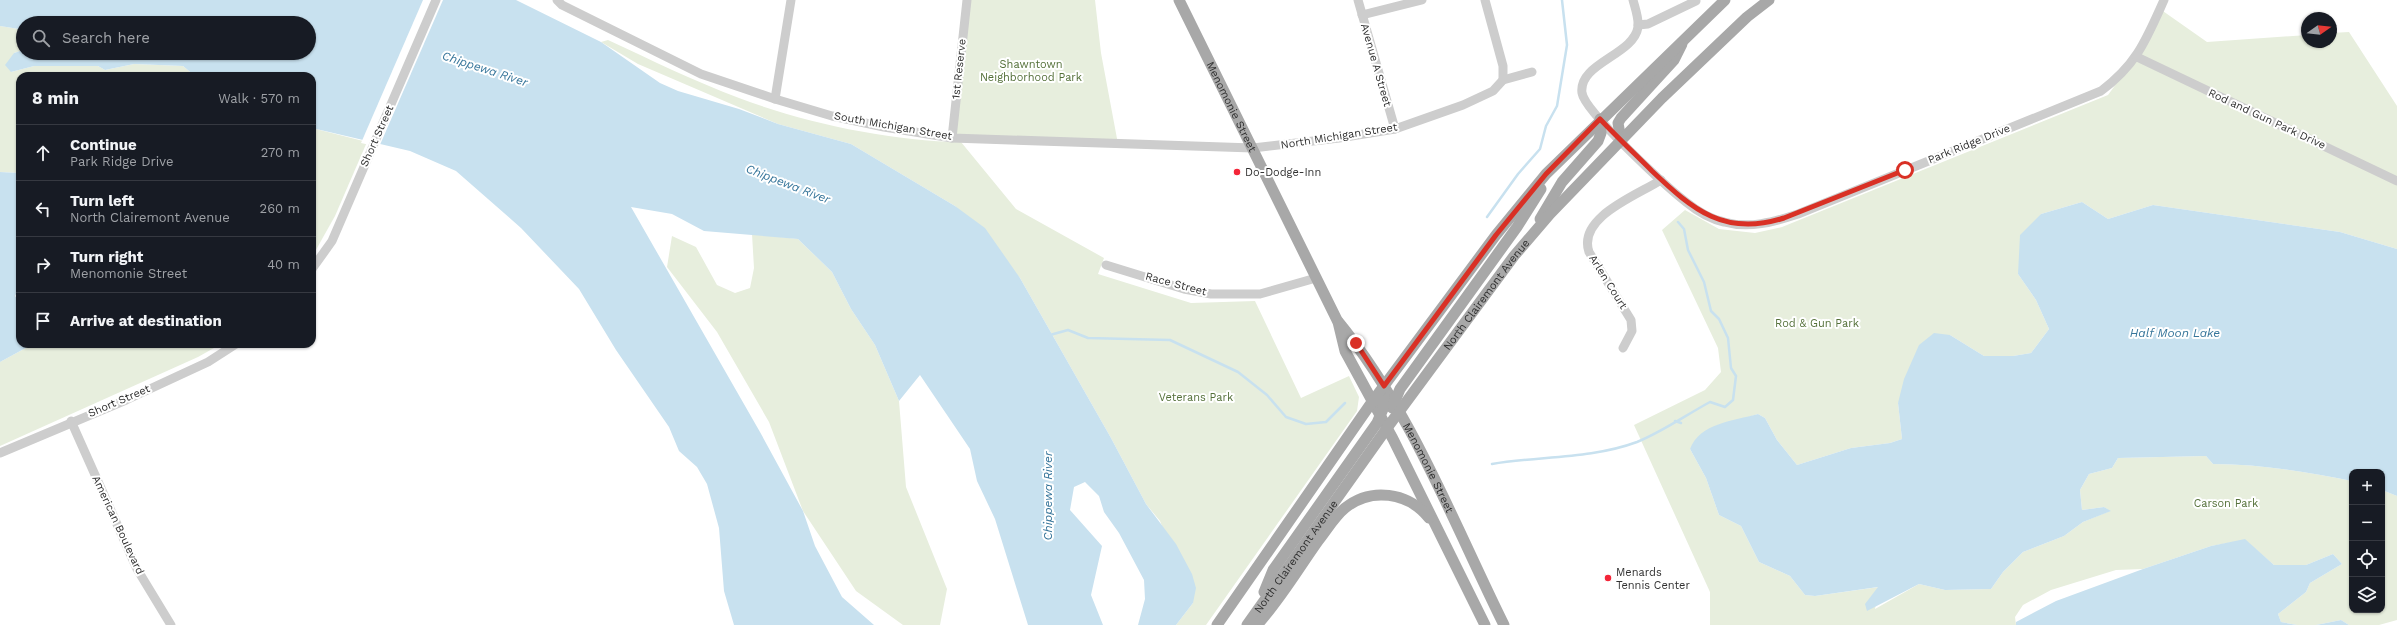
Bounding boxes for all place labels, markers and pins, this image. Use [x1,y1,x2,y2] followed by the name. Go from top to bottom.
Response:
[1245,166,1321,179] place label: Do-Dodge-Inn
[1232,167,1242,177] marker: Do-Dodge-Inn
[1616,566,1690,592] place label: Menards Tennis Center
[1603,573,1613,583] marker: Menards Tennis Center

